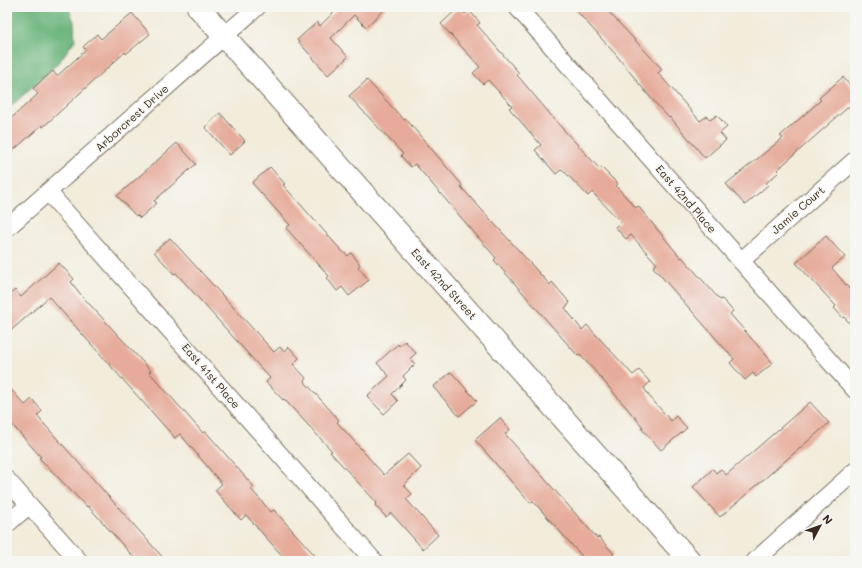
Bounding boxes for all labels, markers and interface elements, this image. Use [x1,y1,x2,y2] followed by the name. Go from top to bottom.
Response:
[92,81,172,155] street label: Arborcrest Drive
[653,161,720,236] street label: East 42nd Place
[768,182,828,237] street label: Jamie Court
[408,245,481,323] street label: East 42nd Street
[179,340,244,412] street label: East 41st Place
[800,506,840,546] north arrow
[820,511,836,527] text: N

